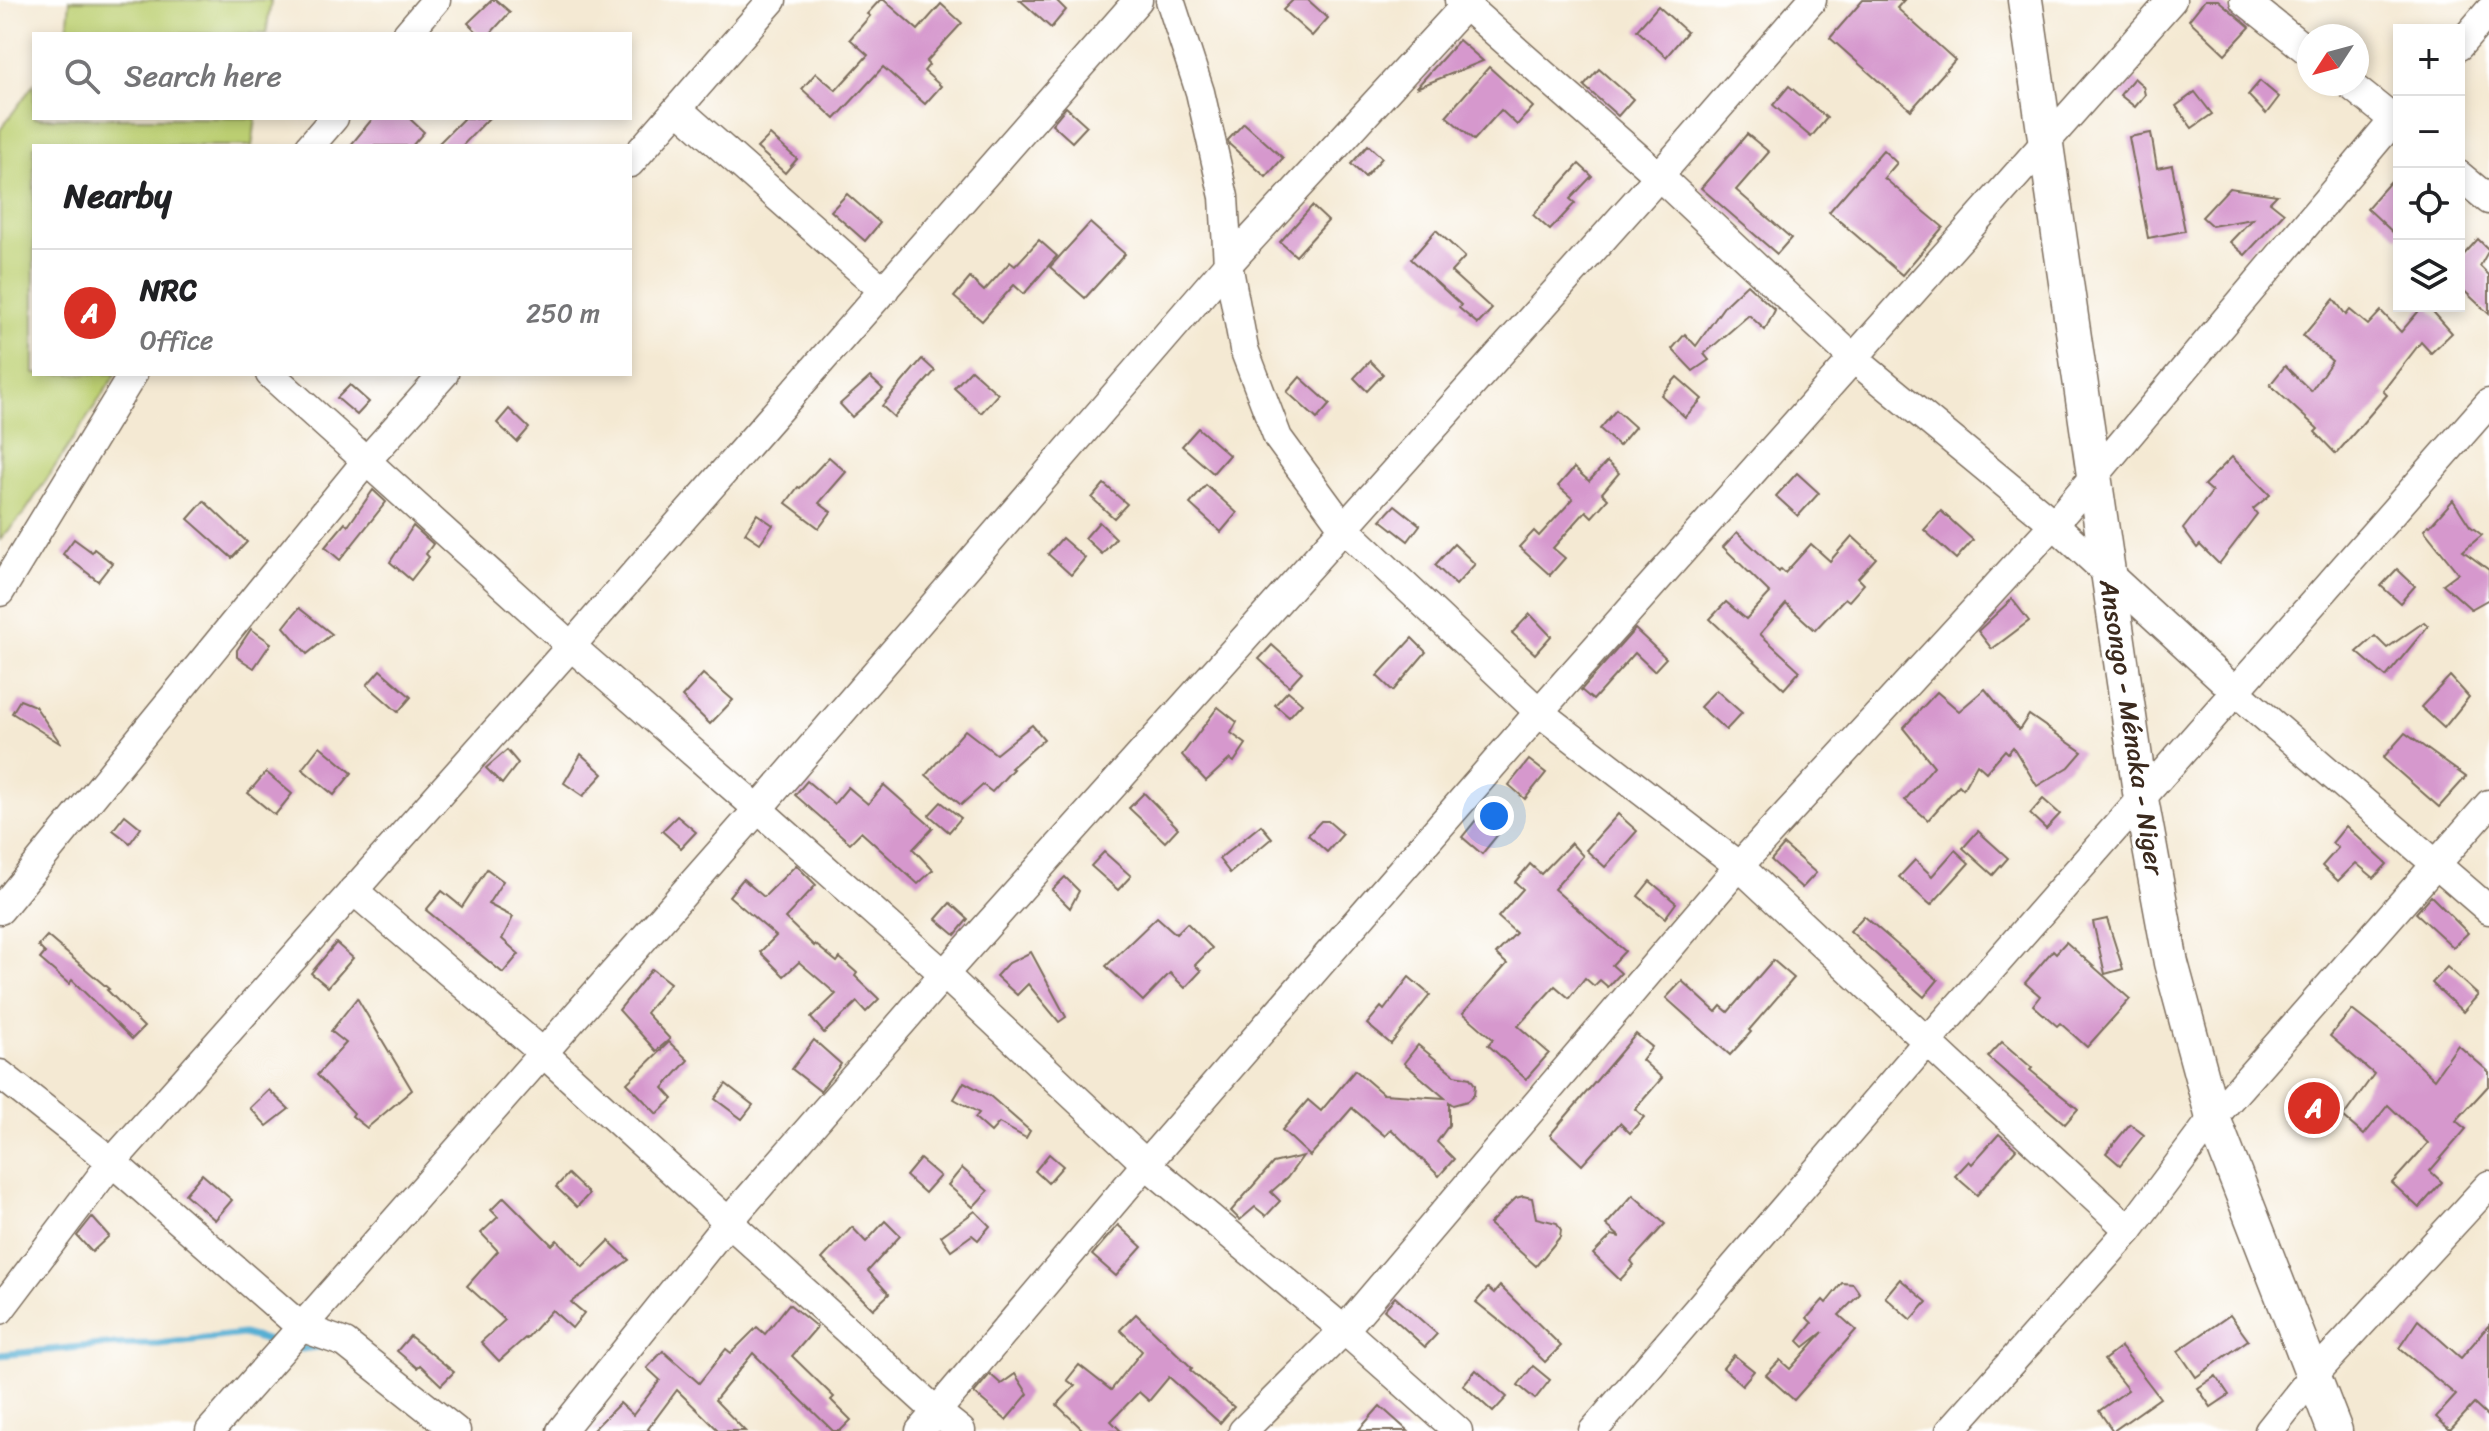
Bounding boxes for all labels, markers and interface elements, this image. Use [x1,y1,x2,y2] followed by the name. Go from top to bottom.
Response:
[2297,24,2369,96] north arrow
[2393,24,2465,312] map controls
[2393,24,2465,96] button: +
[32,32,632,120] search box
[124,49,282,103] text: Search here
[60,54,104,98] icon: search
[2393,96,2465,168] button: −
[64,166,172,226] text: Nearby
[2393,168,2465,240] button: locate
[2393,240,2465,312] button: layers
[140,263,197,317] text: NRC
[81,290,99,336] text: A
[526,290,600,336] text: 250 m
[140,317,213,363] text: Office
[2086,575,2178,879] street label: Ansongo - Ménaka - Niger
[1474,796,1514,836] your location
[2288,1078,2340,1138] pin: A

